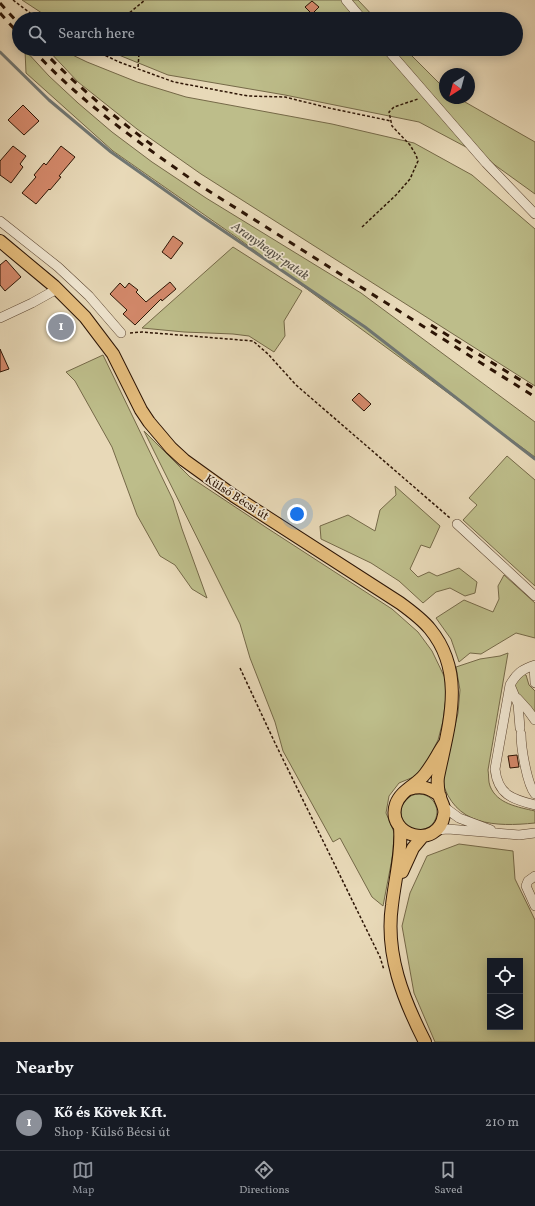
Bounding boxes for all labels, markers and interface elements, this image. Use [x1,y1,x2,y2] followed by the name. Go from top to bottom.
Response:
[12,12,523,56] search box
[26,23,48,45] icon: search
[58,24,135,45] text: Search here
[439,68,475,104] north arrow
[227,218,312,285] water label: Aranyhegyi-patak
[48,312,74,342] pin: 1
[201,471,271,524] street label: Külső Bécsi út
[287,504,307,524] your location
[487,958,523,1030] map controls
[487,958,523,994] button: locate
[487,994,523,1030] button: layers
[16,1057,74,1080] text: Nearby
[54,1103,167,1124] text: Kő és Kövek Kft.
[26,1114,32,1132] text: 1
[485,1114,519,1132] text: 210 m
[54,1124,170,1142] text: Shop · Külső Bécsi út
[72,1159,94,1198] tab: Map
[239,1159,290,1198] tab: Directions
[434,1159,463,1198] tab: Saved

